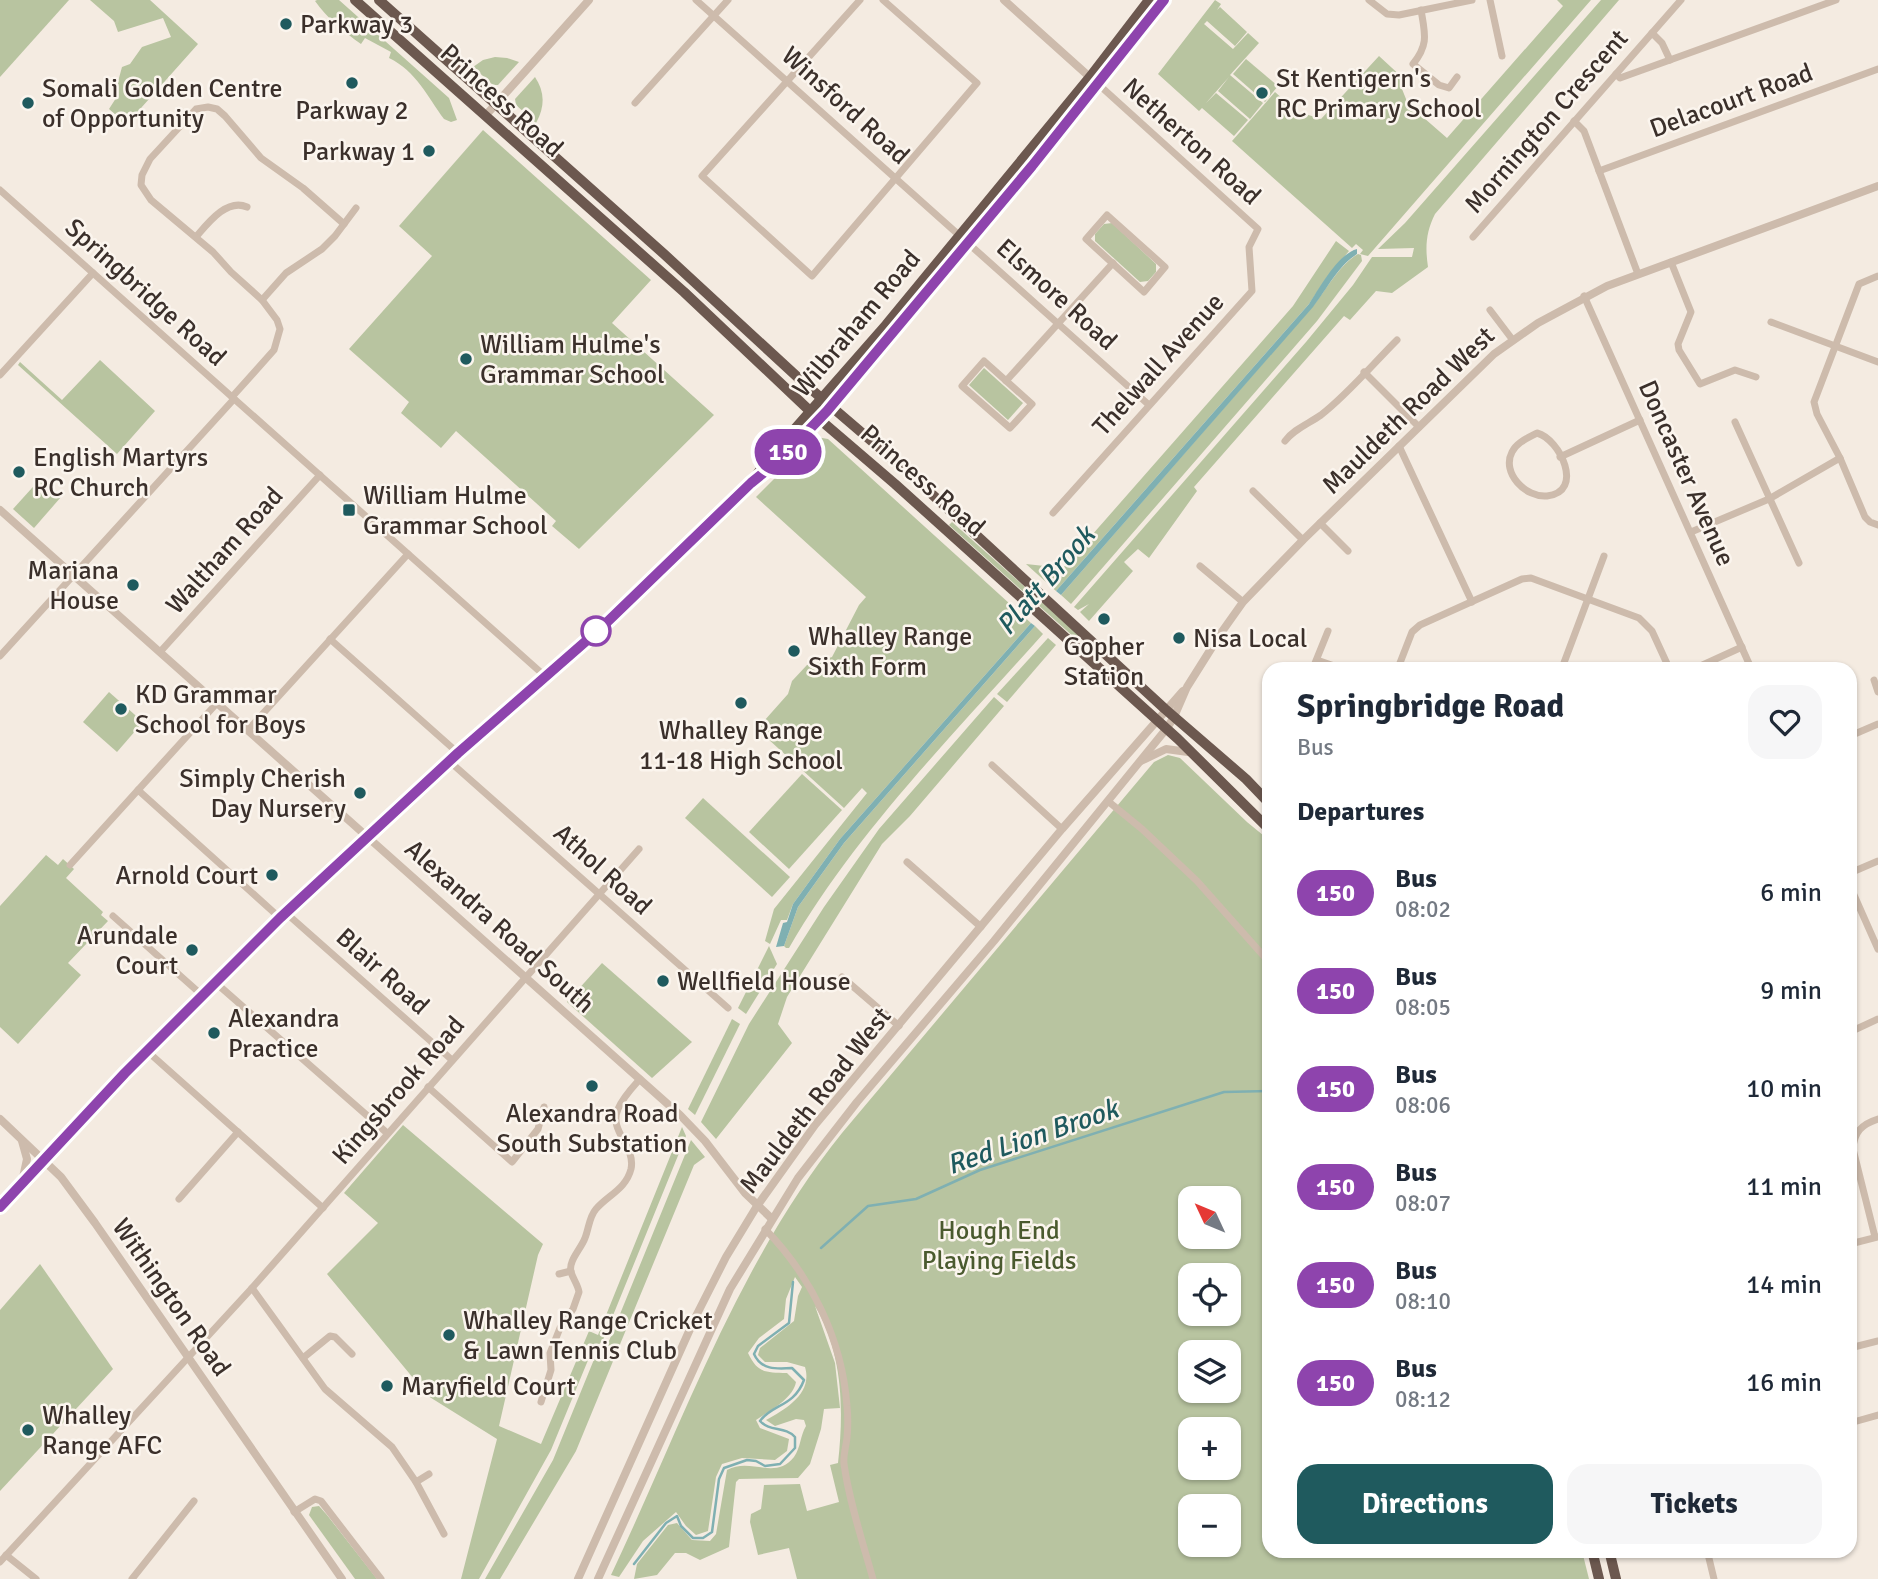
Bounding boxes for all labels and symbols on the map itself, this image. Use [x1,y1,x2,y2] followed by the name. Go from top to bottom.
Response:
[300,9,413,41] place label: Parkway 3
[278,16,294,32] marker: Parkway 3
[1458,23,1635,220] street label: Mornington Crescent
[433,37,570,164] street label: Princess Road
[775,40,916,172] street label: Winsford Road
[1646,57,1817,145] street label: Delacourt Road
[1276,63,1482,125] place label: St Kentigern's RC Primary School
[1116,71,1267,212] street label: Netherton Road
[42,73,282,135] place label: Somali Golden Centre of Opportunity
[344,75,360,91] marker: Parkway 2
[1254,85,1270,101] marker: St Kentigern's RC Primary School
[20,95,36,111] marker: Somali Golden Centre of Opportunity
[295,95,409,127] place label: Parkway 2
[302,136,415,168] place label: Parkway 1
[421,143,437,159] marker: Parkway 1
[58,212,233,374] street label: Springbridge Road
[989,232,1123,357] street label: Elsmore Road
[786,243,928,404] street label: Wilbraham Road
[1086,287,1231,443] street label: Thelwall Avenue
[1316,320,1502,501] street label: Mauldeth Road West
[480,329,665,391] place label: William Hulme's Grammar School
[458,351,474,367] marker: William Hulme's Grammar School
[1631,376,1741,571] street label: Doncaster Avenue
[853,418,991,544] street label: Princess Road
[748,429,828,475] line badge: 150
[33,442,208,504] place label: English Martyrs RC Church
[11,464,27,480] marker: English Martyrs RC Church
[159,480,290,621] street label: Waltham Road
[363,480,548,542] place label: William Hulme Grammar School
[341,502,357,518] marker: William Hulme Grammar School
[989,517,1104,642] water label: Platt Brook
[27,555,119,617] place label: Mariana House
[125,577,141,593] marker: Mariana House
[1096,611,1112,627] marker: Gopher Station
[581,616,611,646] unlabelled marker
[808,621,972,683] place label: Whalley Range Sixth Form
[1193,623,1307,655] place label: Nisa Local
[1171,630,1187,646] marker: Nisa Local
[1064,631,1145,693] place label: Gopher Station
[786,643,802,659] marker: Whalley Range Sixth Form
[135,679,306,741] place label: KD Grammar School for Boys
[733,695,749,711] marker: Whalley Range 11-18 High School
[113,701,129,717] marker: KD Grammar School for Boys
[639,715,843,777] place label: Whalley Range 11-18 High School
[179,763,346,825] place label: Simply Cherish Day Nursery
[352,785,368,801] marker: Simply Cherish Day Nursery
[547,817,658,922] street label: Athol Road
[398,833,601,1020] street label: Alexandra Road South
[115,860,258,892] place label: Arnold Court
[264,867,280,883] marker: Arnold Court
[77,920,178,982] place label: Arundale Court
[329,922,436,1022] street label: Blair Road
[184,942,200,958] marker: Arundale Court
[677,966,851,998] place label: Wellfield House
[655,973,671,989] marker: Wellfield House
[733,1001,898,1200] street label: Mauldeth Road West
[228,1003,340,1065] place label: Alexandra Practice
[326,1010,472,1171] street label: Kingsbrook Road
[206,1025,222,1041] marker: Alexandra Practice
[584,1078,600,1094] marker: Alexandra Road South Substation
[942,1091,1125,1182] water label: Red Lion Brook
[497,1098,687,1160] place label: Alexandra Road South Substation
[1178,1186,1241,1250] north arrow
[105,1213,237,1383] street label: Withington Road
[922,1215,1076,1277] park label: Hough End Playing Fields
[463,1305,713,1367] place label: Whalley Range Cricket & Lawn Tennis Club
[441,1327,457,1343] marker: Whalley Range Cricket & Lawn Tennis Club
[401,1371,576,1403] place label: Maryfield Court
[379,1378,395,1394] marker: Maryfield Court
[42,1400,162,1462] place label: Whalley Range AFC
[20,1422,36,1438] marker: Whalley Range AFC

